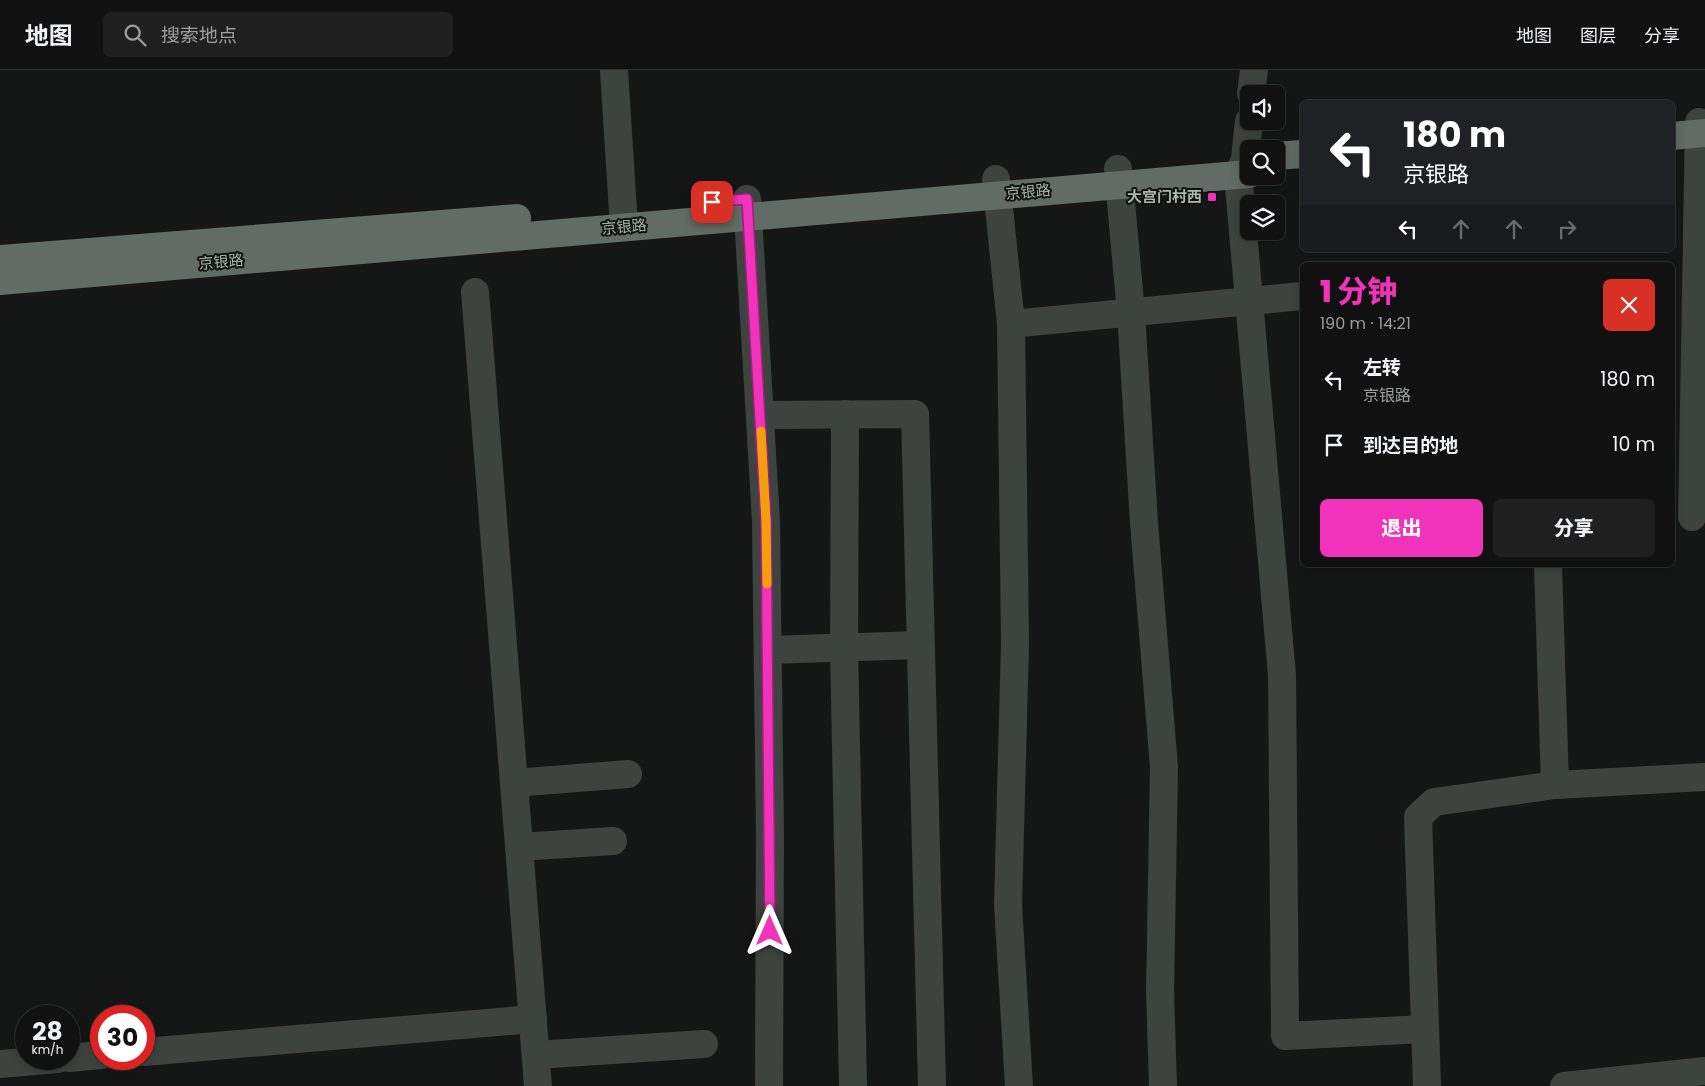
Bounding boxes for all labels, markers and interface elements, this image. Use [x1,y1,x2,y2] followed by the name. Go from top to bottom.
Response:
[103,12,453,57] search box
[25,19,73,52] text: 地图
[121,21,149,49] icon: search
[161,22,237,49] text: 搜索地点
[1516,23,1552,48] text: 地图
[1580,23,1616,48] text: 图层
[1644,23,1680,48] text: 分享
[1240,85,1285,240] map controls
[1240,85,1285,130] button: sound
[1403,110,1506,159] text: 180 m
[1320,120,1385,185] icon: left
[1240,140,1285,185] button: search
[1403,159,1469,190] text: 京银路
[1005,179,1051,204] street label: 京银路
[691,181,733,223] pin
[1127,186,1202,207] place label: 大宫门村西
[698,188,726,216] icon: arrive
[1206,191,1218,203] marker: 大宫门村西
[1240,195,1285,240] button: layers
[601,214,647,239] street label: 京银路
[1394,215,1422,243] icon: left
[1447,215,1475,243] icon: ahead
[1500,215,1528,243] icon: ahead
[1553,215,1581,243] icon: right
[198,249,244,274] street label: 京银路
[1320,270,1397,313] text: 1 分钟
[1603,279,1655,331] button: close
[1320,312,1411,335] text: 190 m · 14:21
[1363,354,1401,381] text: 左转
[1320,366,1348,394] icon: left
[1600,366,1655,393] text: 180 m
[1363,384,1411,407] text: 京银路
[1320,431,1348,459] icon: arrive
[1612,431,1655,458] text: 10 m
[1363,432,1458,459] text: 到达目的地
[1320,499,1483,557] button: 退出
[1493,499,1655,557] button: 分享
[743,904,795,956] position arrow
[90,1005,155,1070] speed limit sign: 30
[32,1014,63,1049] text: 28
[32,1041,63,1058] text: km/h

